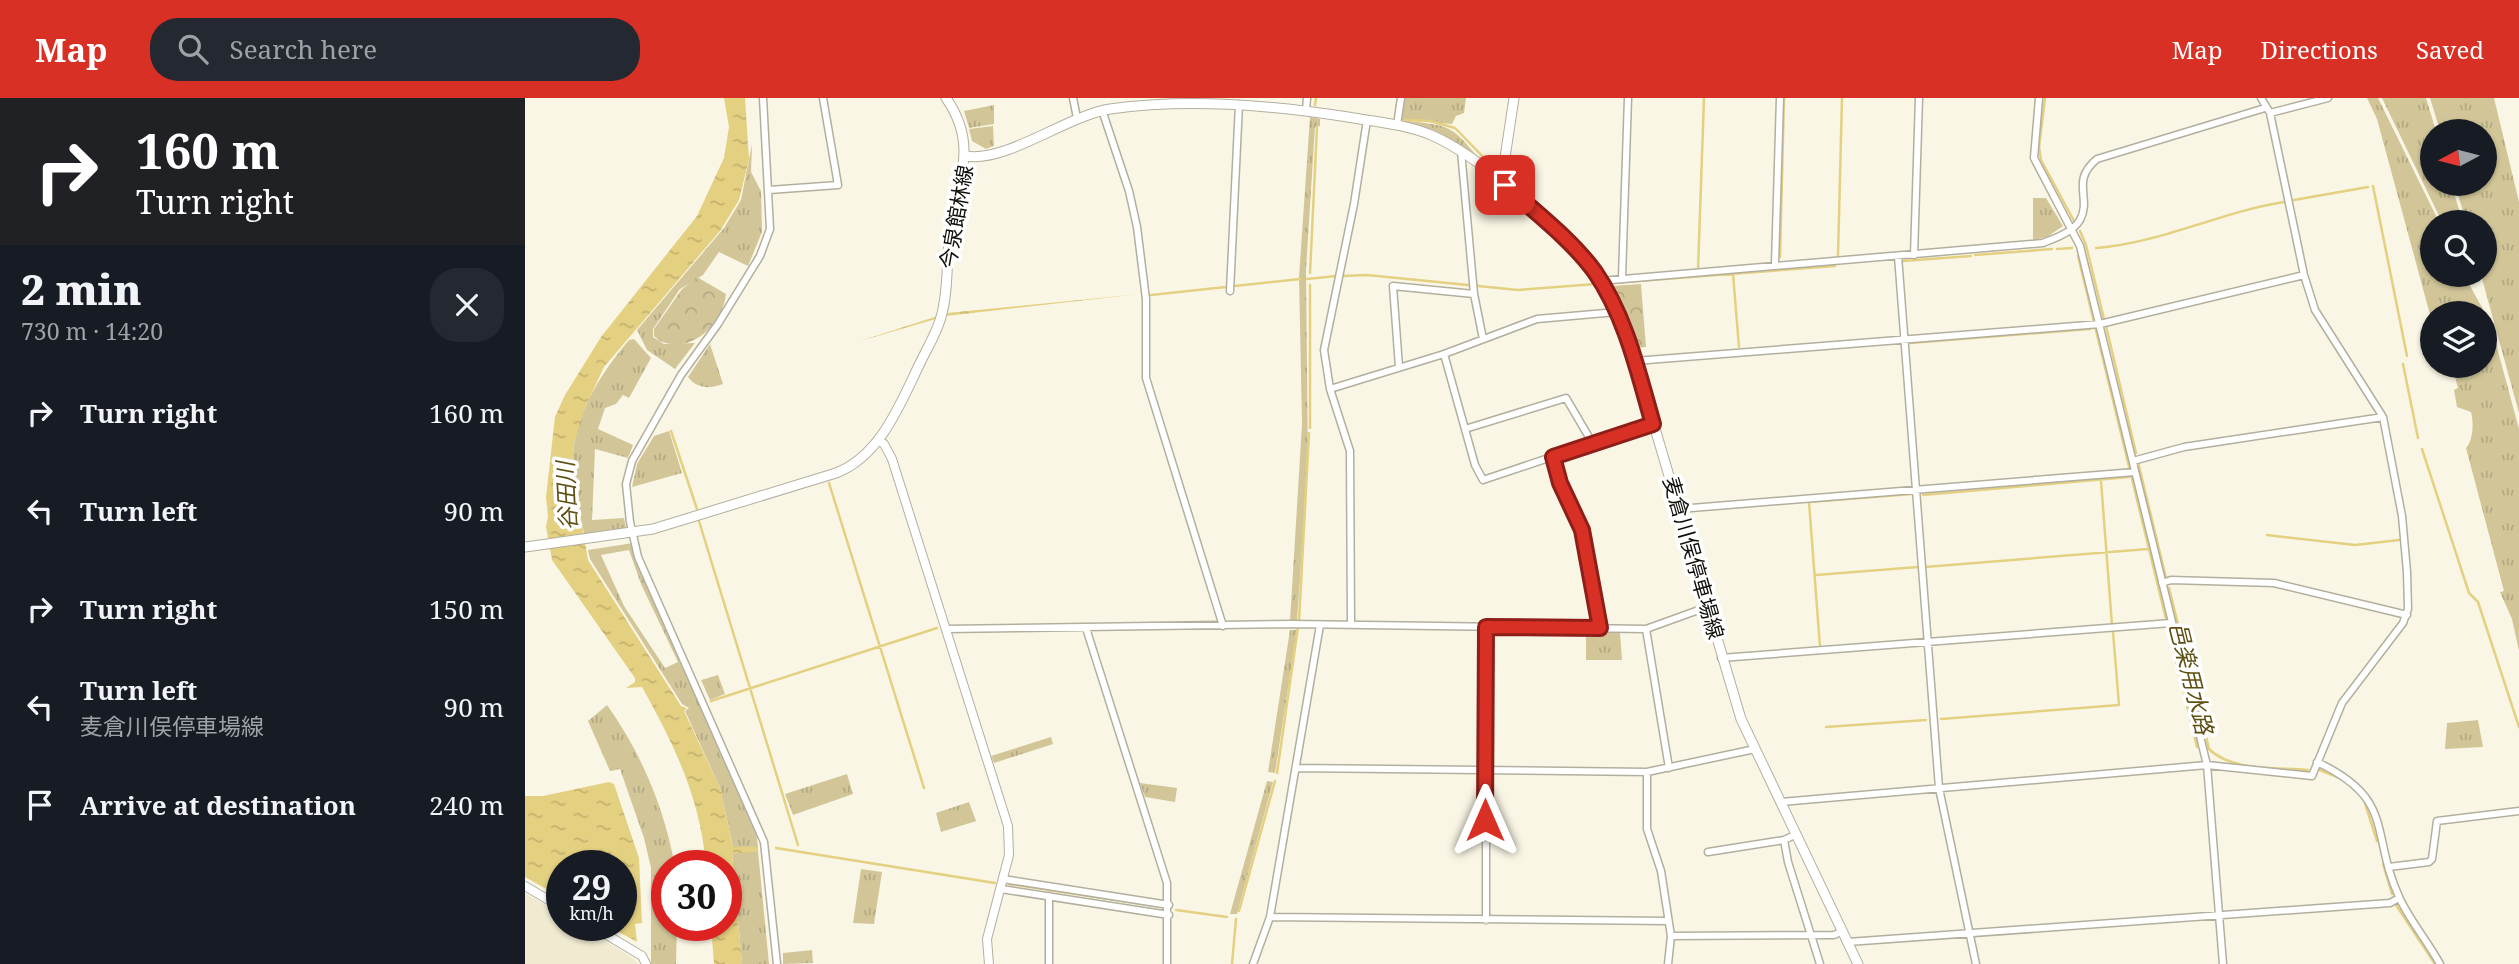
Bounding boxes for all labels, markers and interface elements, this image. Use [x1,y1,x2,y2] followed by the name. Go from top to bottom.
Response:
[150,18,640,81] search box
[35,27,108,72] text: Map
[174,30,212,68] icon: search
[230,31,377,67] text: Search here
[2172,33,2223,66] text: Map
[2261,33,2378,66] text: Directions
[2416,33,2484,66] text: Saved
[136,117,280,183] text: 160 m
[2420,119,2497,196] north arrow
[2420,119,2497,378] map controls
[21,126,112,217] icon: right
[1475,155,1535,215] pin
[933,163,979,271] street label: 今泉館林線
[1486,166,1524,204] icon: arrive
[136,180,294,223] text: Turn right
[2420,210,2497,287] button: search
[21,260,142,317] text: 2 min
[430,268,504,342] button: close
[2420,301,2497,378] button: layers
[21,315,163,347] text: 730 m · 14:20
[21,394,59,432] icon: right
[80,395,217,431] text: Turn right
[429,395,504,431] text: 160 m
[548,458,584,531] water label: 谷田川
[1657,473,1731,642] street label: 麦倉川俣停車場線
[21,492,59,530] icon: left
[80,493,197,529] text: Turn left
[444,493,504,529] text: 90 m
[21,590,59,628] icon: right
[80,591,217,627] text: Turn right
[429,591,504,627] text: 150 m
[2163,618,2222,739] water label: 邑楽用水路
[80,672,197,708] text: Turn left
[21,688,59,726] icon: left
[444,689,504,725] text: 90 m
[80,710,264,742] text: 麦倉川俣停車場線
[1448,783,1522,857] position arrow
[21,786,59,824] icon: arrive
[80,787,356,823] text: Arrive at destination
[429,787,504,823] text: 240 m
[651,850,742,941] speed limit sign: 30
[572,863,611,910] text: 29
[569,901,614,925] text: km/h

